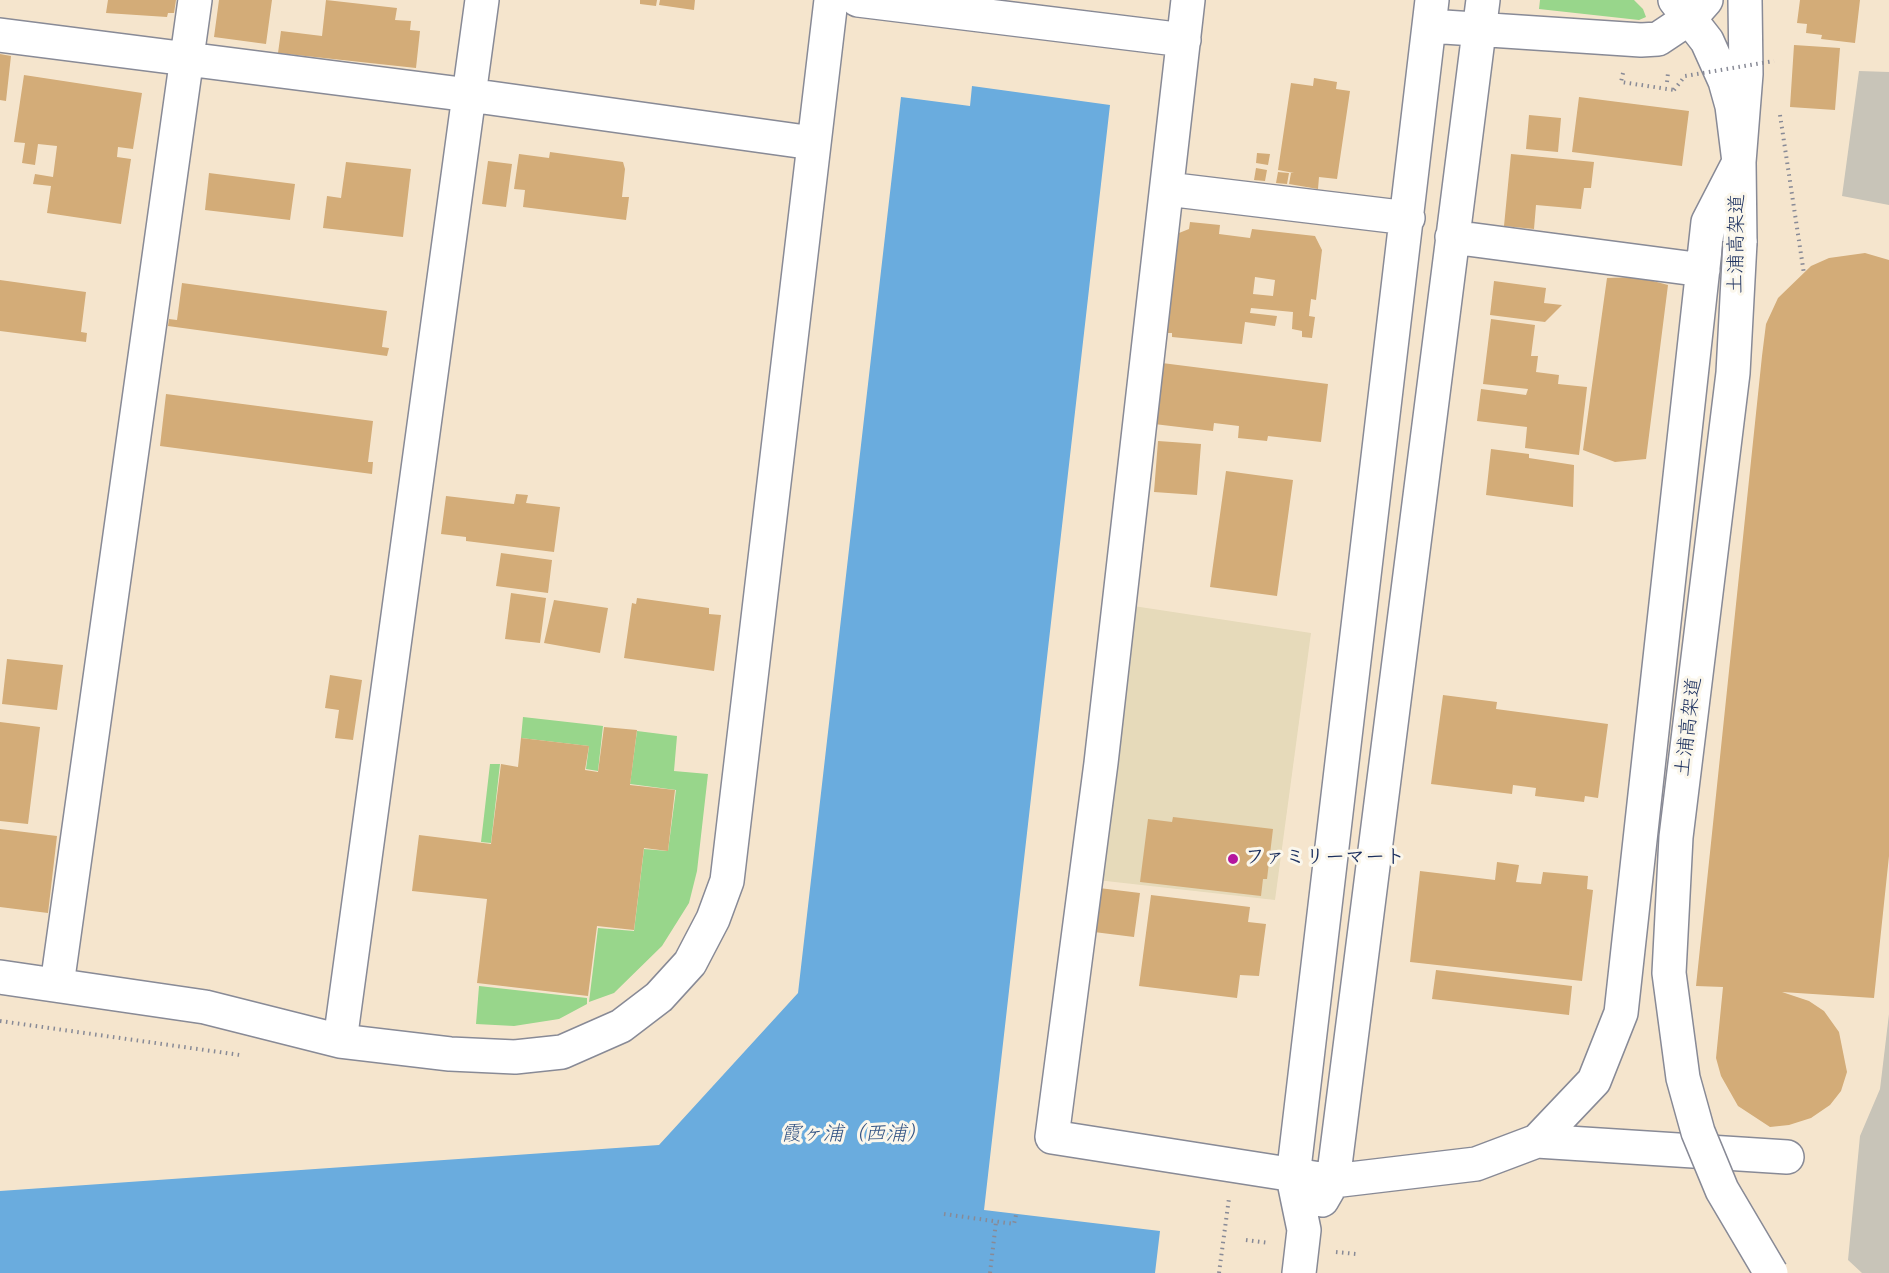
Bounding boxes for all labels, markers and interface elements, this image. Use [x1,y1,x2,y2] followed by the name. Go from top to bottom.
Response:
[1725,194,1751,294] street label: 土浦高架道
[1672,676,1708,778] street label: 土浦高架道
[1245,847,1405,871] place label: ファミリーマート
[1226,852,1240,866] marker: ファミリーマート
[781,1123,927,1149] water label: 霞ヶ浦（西浦）

